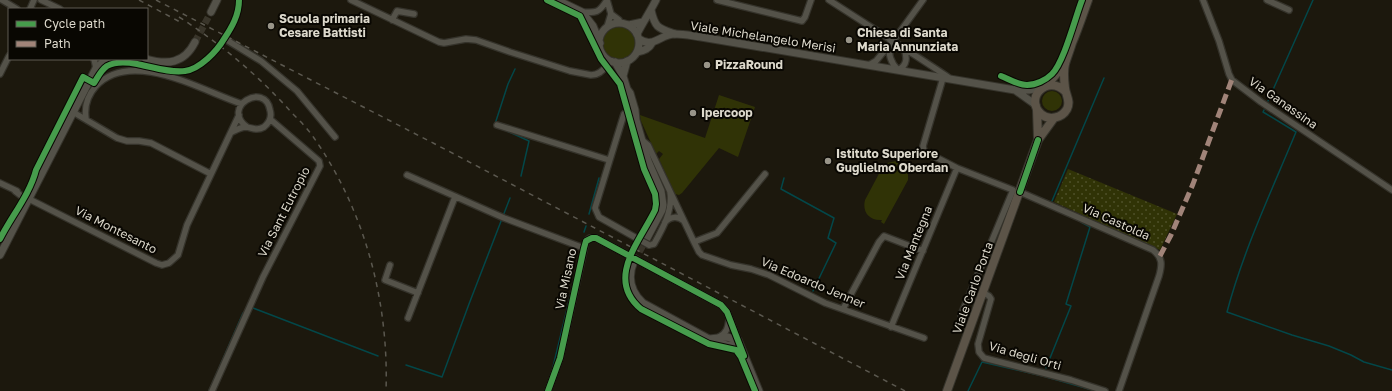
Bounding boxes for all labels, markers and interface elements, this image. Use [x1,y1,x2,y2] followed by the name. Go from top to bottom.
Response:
[8,8,148,60] legend
[279,11,370,40] place label: Scuola primaria Cesare Battisti
[44,16,105,31] text: Cycle path
[689,18,837,55] street label: Viale Michelangelo Merisi
[266,21,276,31] marker: Scuola primaria Cesare Battisti
[857,25,958,54] place label: Chiesa di Santa Maria Annunziata
[844,35,854,45] marker: Chiesa di Santa Maria Annunziata
[44,36,71,51] text: Path
[715,57,783,72] place label: PizzaRound
[702,60,712,70] marker: PizzaRound
[1246,73,1321,132] street label: Via Ganassina
[701,105,753,120] place label: Ipercoop
[688,108,698,118] marker: Ipercoop
[836,146,948,175] place label: Istituto Superiore Guglielmo Oberdan
[823,156,833,166] marker: Istituto Superiore Guglielmo Oberdan
[254,164,313,260] street label: Via Sant Eutropio
[1080,200,1152,243] street label: Via Castolda
[73,202,160,257] street label: Via Montesanto
[892,204,935,282] street label: Via Mantegna
[949,240,996,336] street label: Viale Carlo Porta
[552,247,579,311] street label: Via Misano
[759,254,868,311] street label: Via Edoardo Jenner
[987,338,1063,373] street label: Via degli Orti

